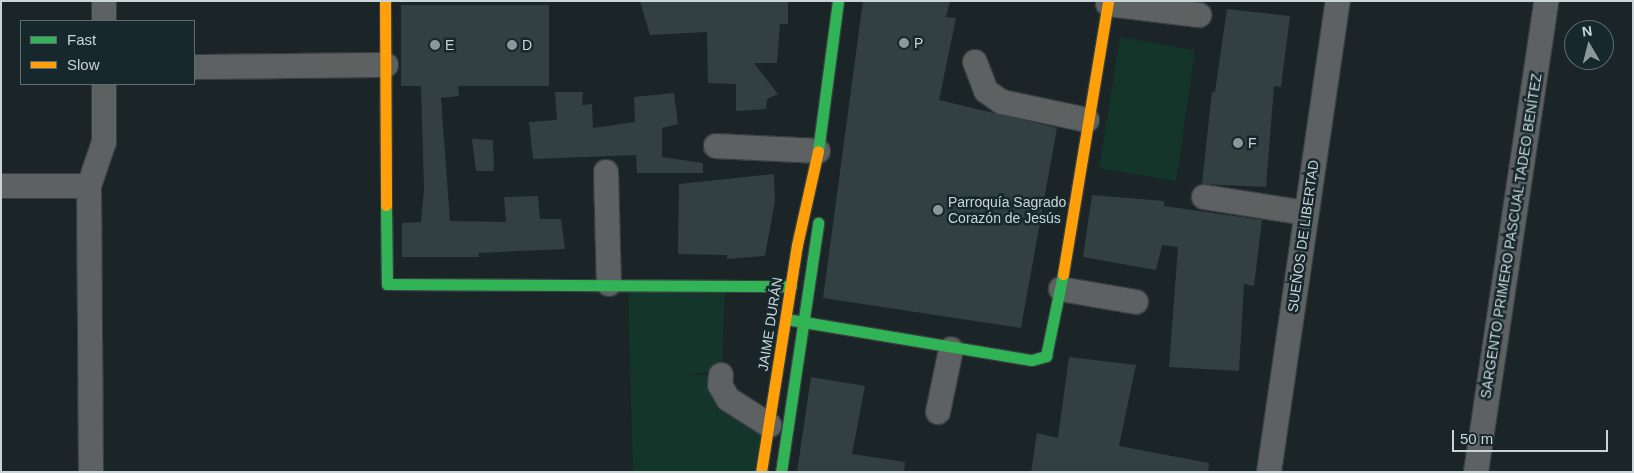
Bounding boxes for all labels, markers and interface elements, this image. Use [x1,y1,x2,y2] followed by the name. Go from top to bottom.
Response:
[20,20,195,85] legend
[1564,20,1614,70] north arrow
[1581,23,1593,40] text: N
[67,31,96,48] text: Fast
[914,35,923,51] place label: P
[445,37,454,53] place label: E
[522,37,532,53] place label: D
[898,37,910,49] marker: P
[429,39,441,51] marker: E
[506,39,518,51] marker: D
[67,56,100,73] text: Slow
[1477,72,1545,400] street label: SARGENTO PRIMERO PASCUAL TADEO BENÍTEZ
[1248,135,1257,151] place label: F
[1232,137,1244,149] marker: F
[1284,159,1322,313] street label: SUEÑOS DE LIBERTAD
[948,194,1066,226] place label: Parroquía Sagrado Corazón de Jesús
[932,204,944,216] marker: Parroquía Sagrado Corazón de Jesús
[754,276,786,372] street label: JAIME DURÁN
[1454,420,1610,452] scale bar
[1460,430,1493,447] text: 50 m

